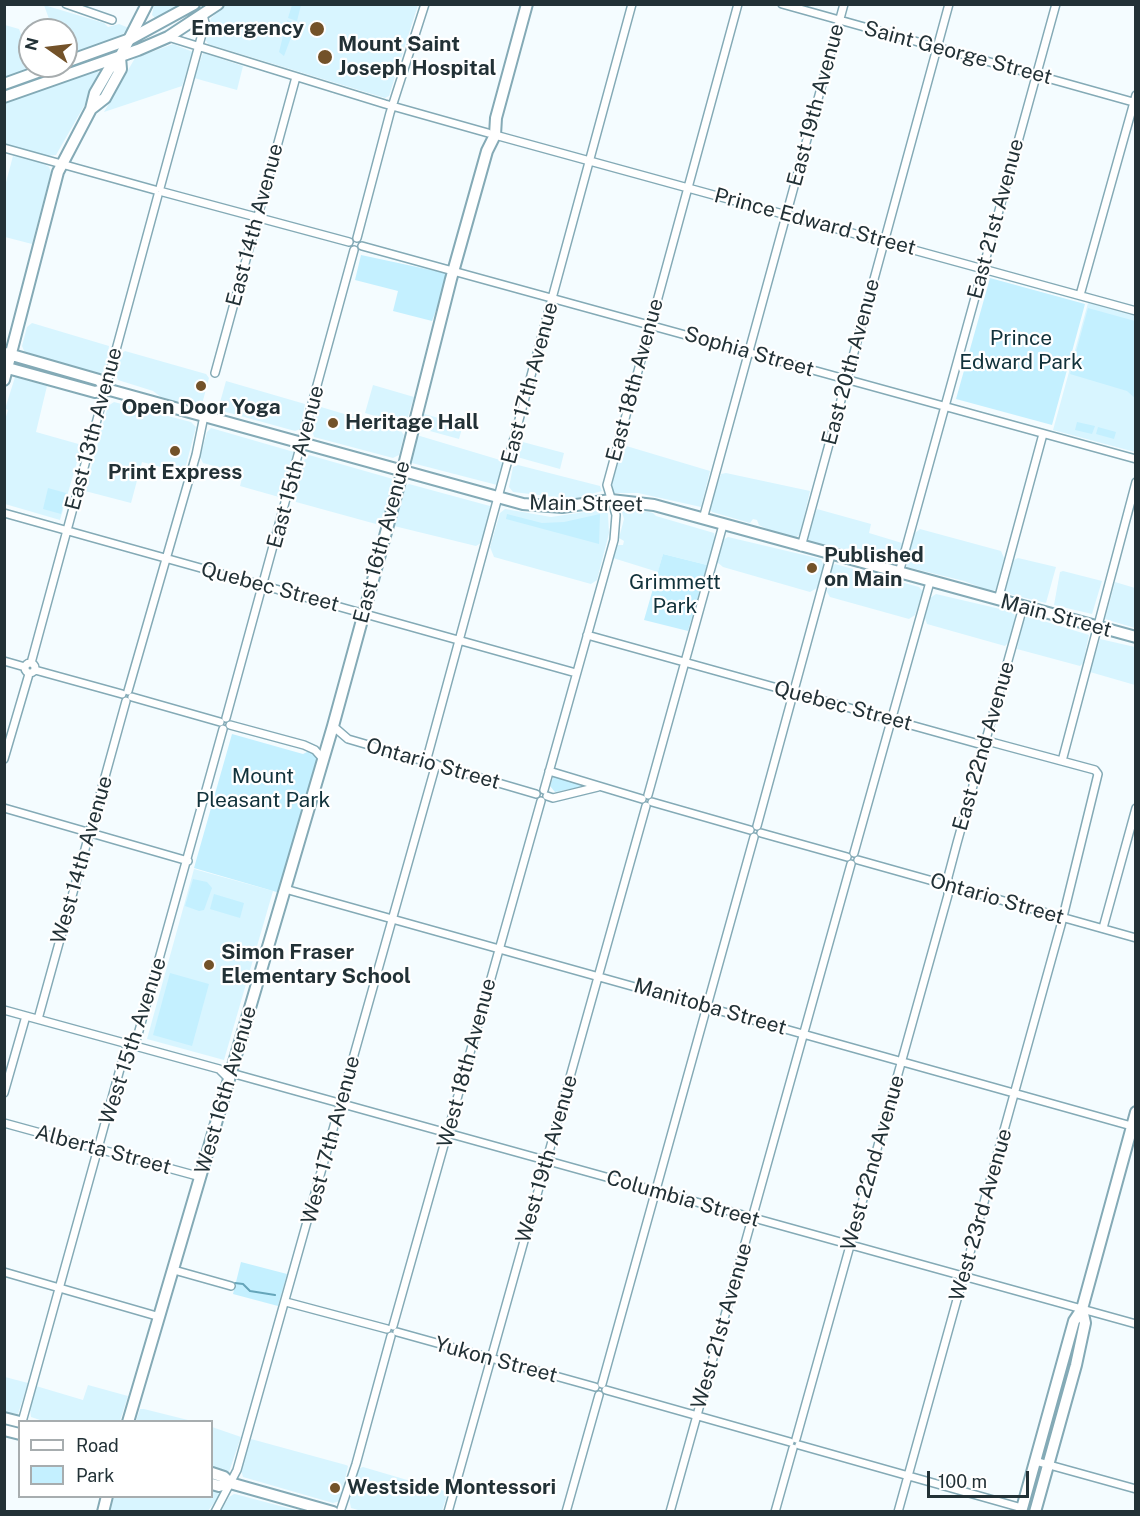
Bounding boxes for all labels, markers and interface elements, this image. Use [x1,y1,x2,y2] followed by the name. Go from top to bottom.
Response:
[191,16,304,42] place label: Emergency
[861,16,1055,90] street label: Saint George Street
[18,18,78,78] north arrow
[308,20,326,38] marker: Emergency
[782,21,850,189] street label: East 19th Avenue
[338,32,496,82] place label: Mount Saint Joseph Hospital
[21,36,43,52] text: N
[316,48,334,66] marker: Mount Saint Joseph Hospital
[962,136,1030,302] street label: East 21st Avenue
[221,141,289,309] street label: East 14th Avenue
[712,183,918,261] street label: Prince Edward Street
[817,276,885,448] street label: East 20th Avenue
[601,296,669,464] street label: East 18th Avenue
[496,299,564,467] street label: East 17th Avenue
[681,321,817,383] street label: Sophia Street
[959,326,1083,376] park label: Prince Edward Park
[60,345,128,513] street label: East 13th Avenue
[194,379,208,393] marker: Open Door Yoga
[262,383,330,551] street label: East 15th Avenue
[121,395,281,421] place label: Open Door Yoga
[345,410,479,436] place label: Heritage Hall
[326,416,340,430] marker: Heritage Hall
[168,444,182,458] marker: Print Express
[348,458,416,626] street label: East 16th Avenue
[108,460,242,486] place label: Print Express
[529,490,643,518] street label: Main Street
[824,543,924,593] place label: Published on Main
[198,556,342,618] street label: Quebec Street
[805,561,819,575] marker: Published on Main
[629,570,721,620] park label: Grimmett Park
[998,589,1114,643] street label: Main Street
[948,658,1020,834] street label: East 22nd Avenue
[771,675,915,737] street label: Quebec Street
[363,733,503,795] street label: Ontario Street
[196,764,330,814] park label: Mount Pleasant Park
[46,773,118,947] street label: West 14th Avenue
[927,868,1067,930] street label: Ontario Street
[221,940,411,990] place label: Simon Fraser Elementary School
[94,954,172,1128] street label: West 15th Avenue
[202,958,216,972] marker: Simon Fraser Elementary School
[631,973,789,1041] street label: Manitoba Street
[432,976,502,1150] street label: West 18th Avenue
[190,1003,262,1177] street label: West 16th Avenue
[296,1053,366,1227] street label: West 17th Avenue
[511,1072,583,1246] street label: West 19th Avenue
[836,1072,910,1254] street label: West 22nd Avenue
[32,1120,174,1180] street label: Alberta Street
[944,1126,1018,1304] street label: West 23rd Avenue
[603,1165,763,1233] street label: Columbia Street
[686,1240,758,1412] street label: West 21st Avenue
[432,1332,560,1388] street label: Yukon Street
[18,1420,213,1498] legend
[76,1435,119,1456] text: Road
[930,1459,1032,1497] scale bar
[76,1465,114,1486] text: Park
[938,1471,987,1492] text: 100 m
[347,1475,556,1501] place label: Westside Montessori
[328,1481,342,1495] marker: Westside Montessori

